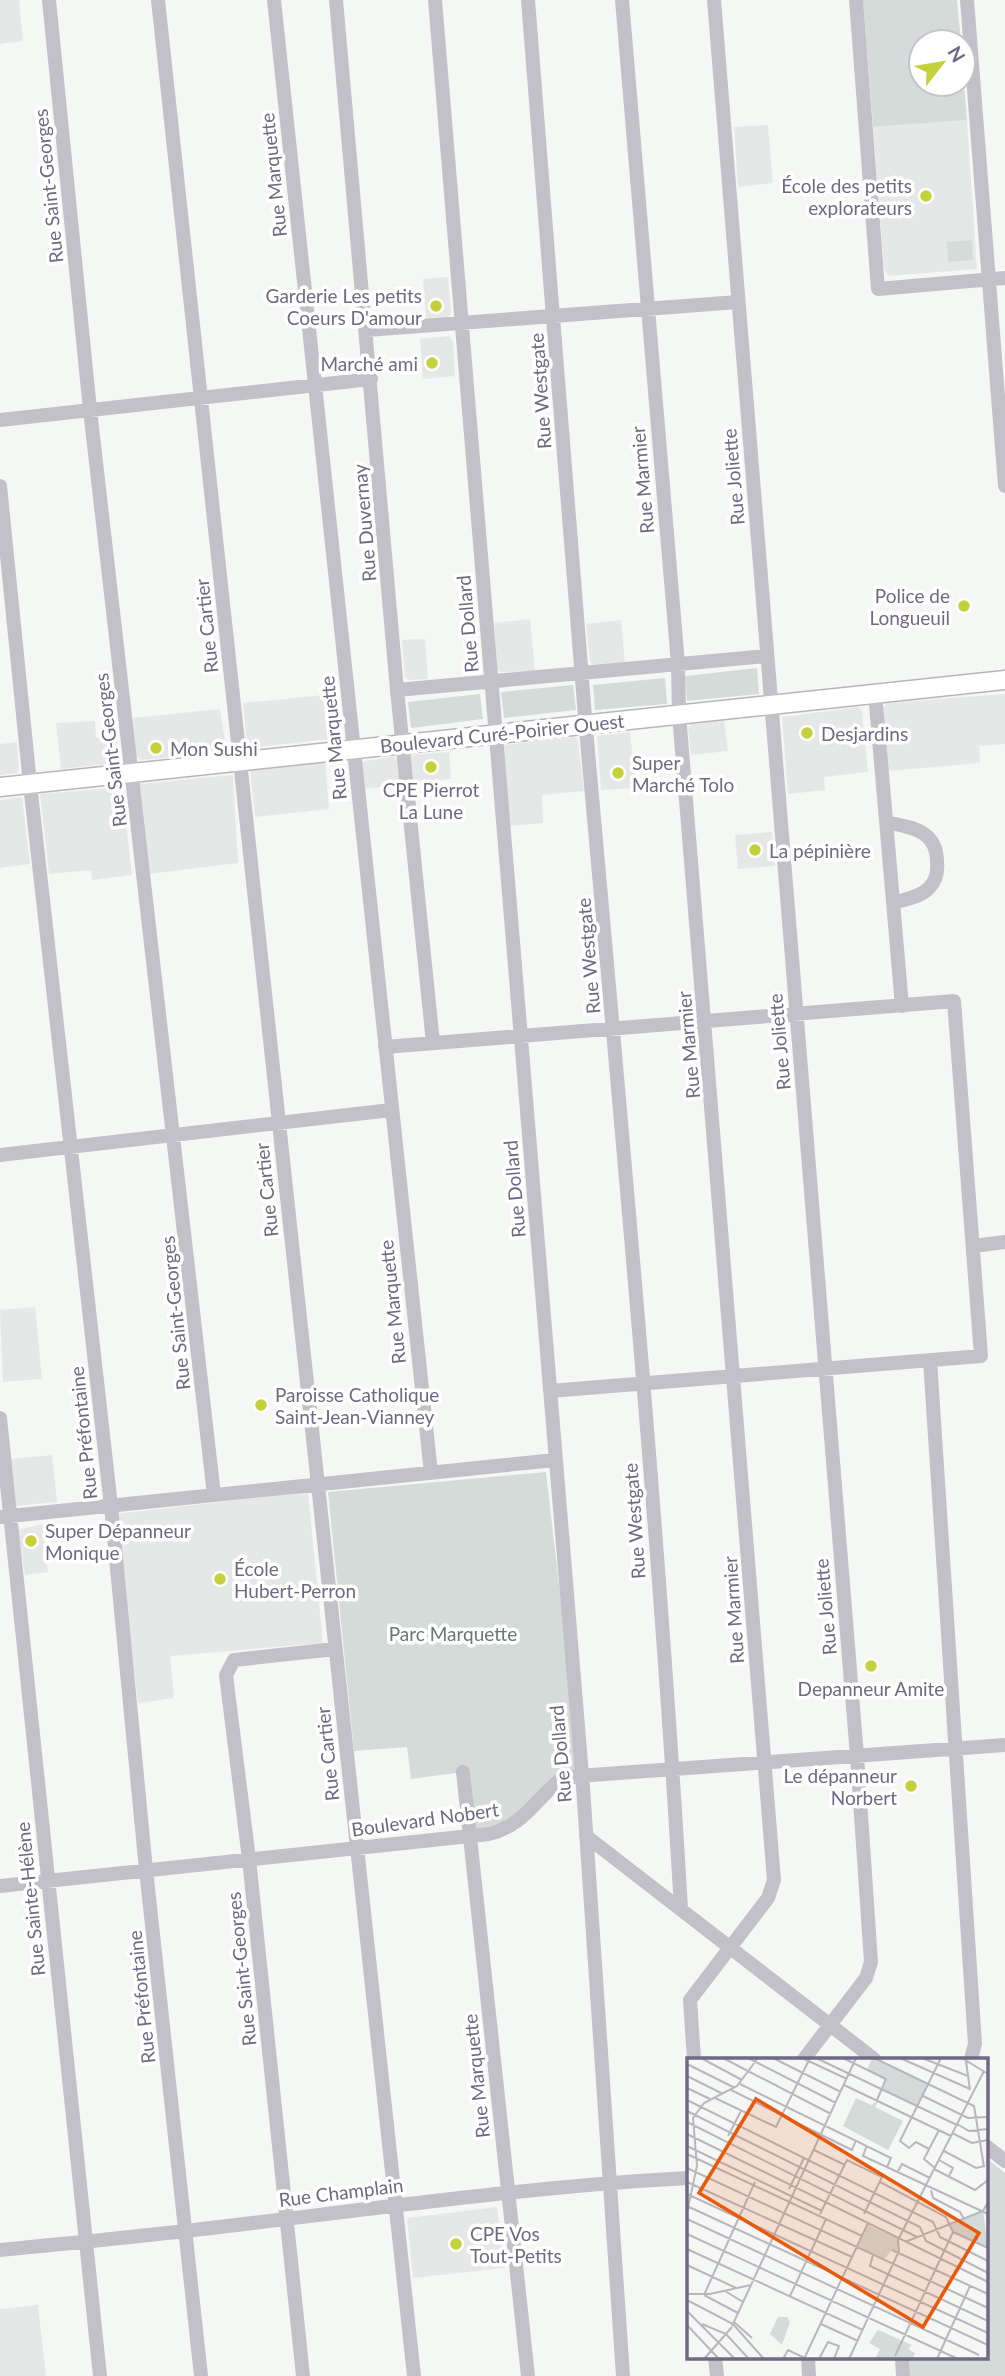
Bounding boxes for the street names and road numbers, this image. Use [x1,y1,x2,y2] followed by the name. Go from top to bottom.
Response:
[28,108,68,264] street label: Rue Saint-Georges
[255,112,291,238] street label: Rue Marquette
[524,332,556,450] street label: Rue Westgate
[626,425,658,535] street label: Rue Marmier
[717,428,749,526] street label: Rue Joliette
[347,463,381,583] street label: Rue Duvernay
[451,574,483,674] street label: Rue Dollard
[190,578,222,674] street label: Rue Cartier
[89,672,131,828] street label: Rue Saint-Georges
[315,675,351,801] street label: Rue Marquette
[379,709,625,757] street label: Boulevard Curé-Poirier Ouest
[571,897,605,1015] street label: Rue Westgate
[672,990,704,1100] street label: Rue Marmier
[763,993,795,1091] street label: Rue Joliette
[498,1139,530,1239] street label: Rue Dollard
[250,1142,282,1238] street label: Rue Cartier
[155,1235,195,1391] street label: Rue Saint-Georges
[374,1239,410,1365] street label: Rue Marquette
[65,1365,101,1501] street label: Rue Préfontaine
[618,1462,650,1580] street label: Rue Westgate
[718,1555,748,1665] street label: Rue Marmier
[809,1558,841,1656] street label: Rue Joliette
[544,1704,576,1804] street label: Rue Dollard
[311,1706,343,1802] street label: Rue Cartier
[350,1797,500,1841] street label: Boulevard Nobert
[10,1821,50,1977] street label: Rue Sainte-Hélène
[221,1891,261,2047] street label: Rue Saint-Georges
[123,1929,159,2065] street label: Rue Préfontaine
[458,2013,494,2139] street label: Rue Marquette
[278,2173,404,2211] street label: Rue Champlain

